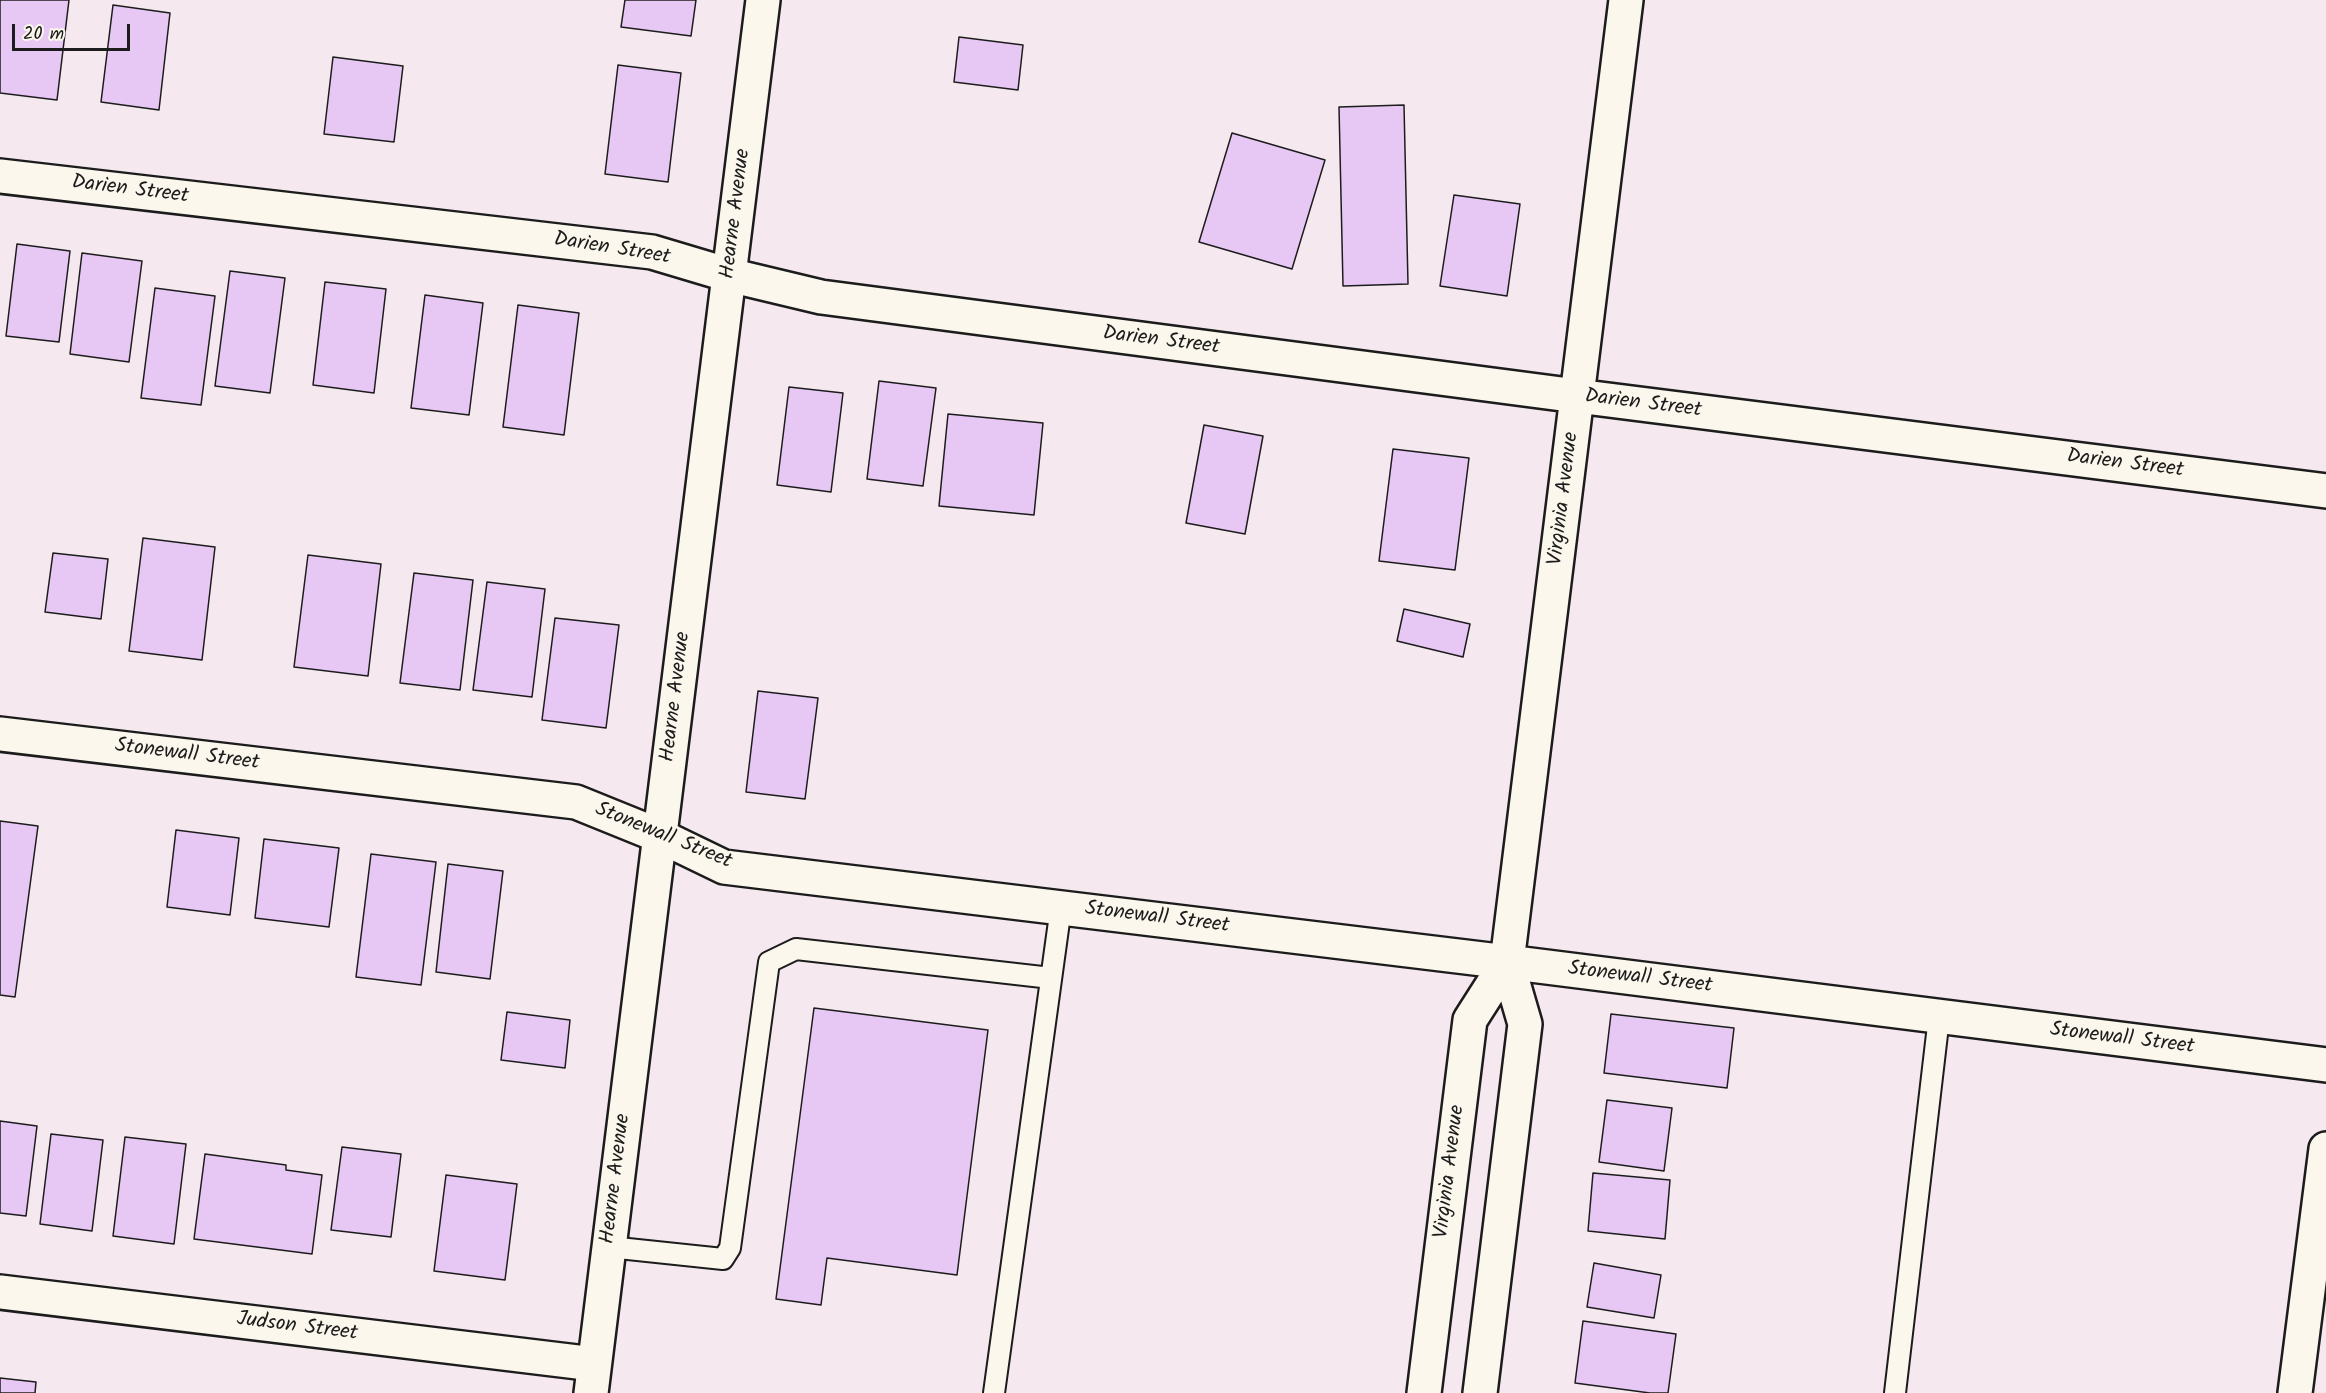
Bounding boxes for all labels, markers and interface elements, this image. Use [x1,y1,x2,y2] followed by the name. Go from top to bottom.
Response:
[15,12,134,50] scale bar
[23,20,64,49] text: 20 m
[716,147,758,281] street label: Hearne Avenue
[70,171,190,211] street label: Darien Street
[552,228,672,272] street label: Darien Street
[1101,322,1221,362] street label: Darien Street
[1583,385,1703,425] street label: Darien Street
[1544,431,1586,567] street label: Virginia Avenue
[2065,445,2185,485] street label: Darien Street
[656,630,698,764] street label: Hearne Avenue
[113,735,261,777] street label: Stonewall Street
[591,798,735,876] street label: Stonewall Street
[1083,898,1231,940] street label: Stonewall Street
[1566,958,1714,1000] street label: Stonewall Street
[2048,1019,2196,1061] street label: Stonewall Street
[1430,1104,1472,1240] street label: Virginia Avenue
[596,1112,638,1246] street label: Hearne Avenue
[235,1308,359,1348] street label: Judson Street

